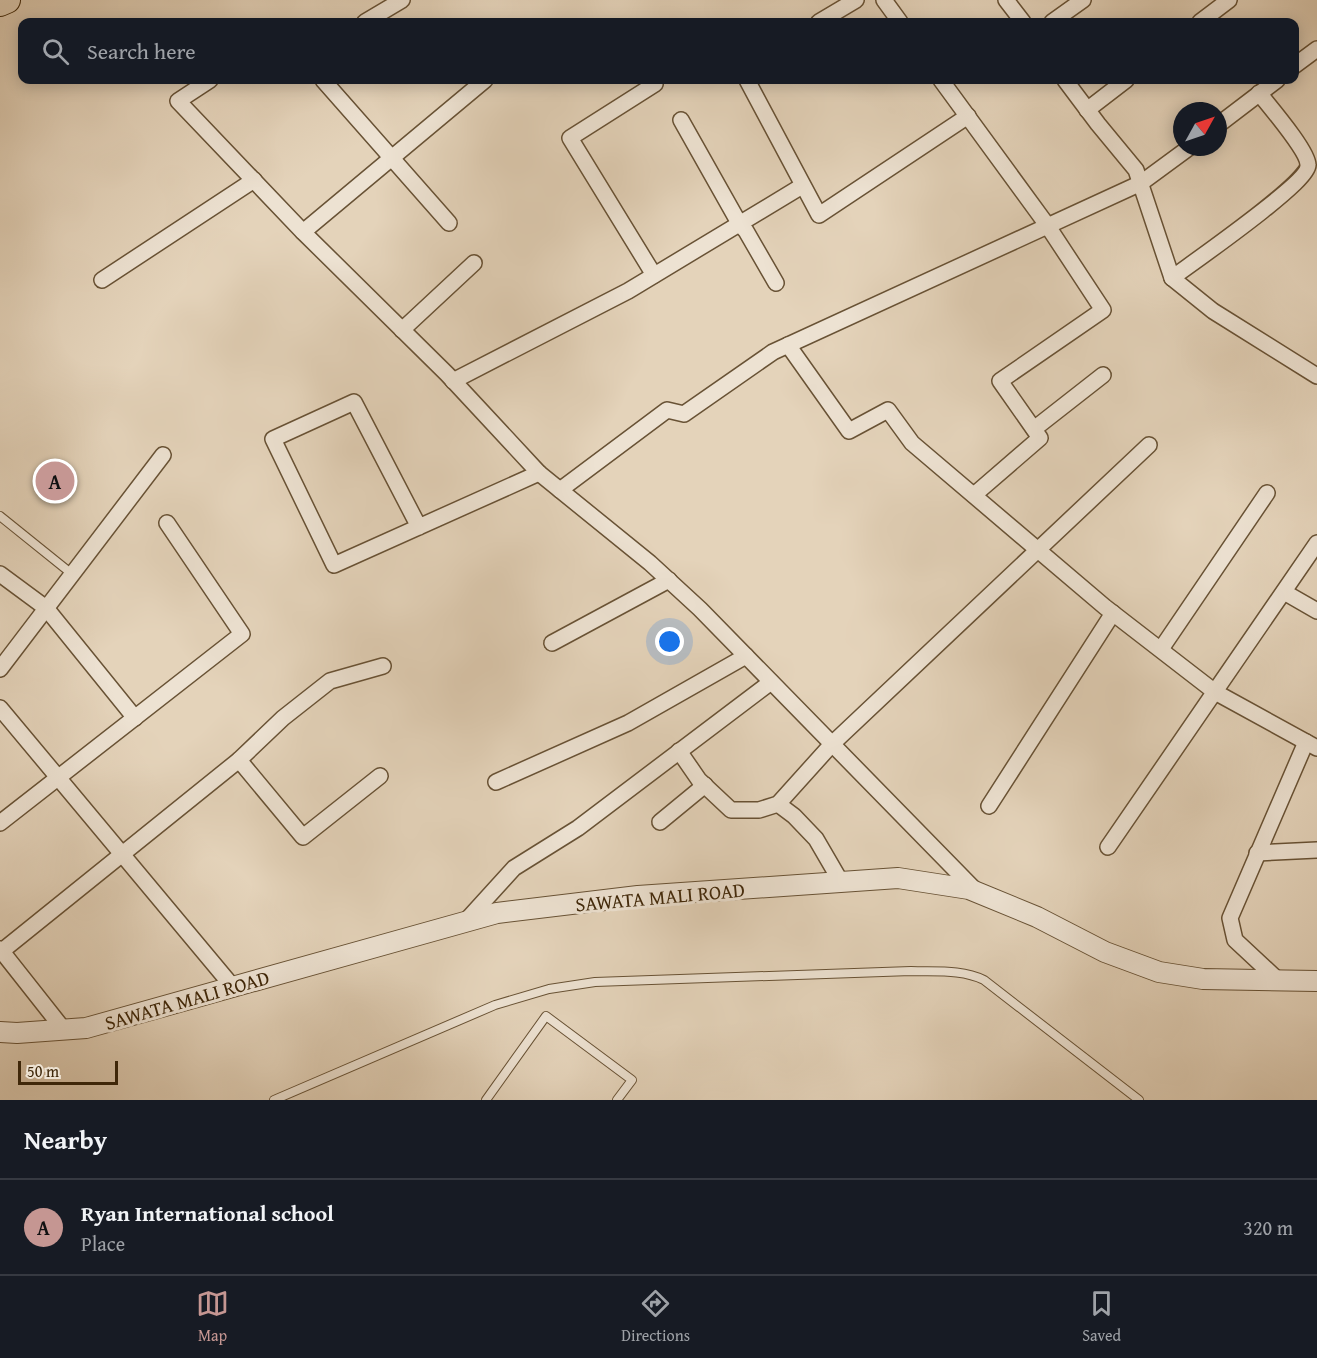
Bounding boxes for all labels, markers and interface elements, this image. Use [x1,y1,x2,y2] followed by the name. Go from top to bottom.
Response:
[18,18,1299,84] search box
[39,35,72,68] icon: search
[87,35,196,67] text: Search here
[1173,102,1227,156] north arrow
[36,458,74,504] pin: A
[655,627,684,656] your location
[574,875,746,918] street label: SAWATA MALI ROAD
[101,962,273,1037] street label: SAWATA MALI ROAD
[18,1058,118,1086] scale bar
[27,1059,59,1083] text: 50 m
[24,1120,107,1159] text: Nearby
[81,1197,334,1229] text: Ryan International school
[37,1213,50,1242] text: A
[1243,1213,1293,1242] text: 320 m
[81,1229,125,1258] text: Place
[196,1287,229,1347] tab: Map
[621,1287,690,1347] tab: Directions
[1082,1287,1121,1347] tab: Saved

